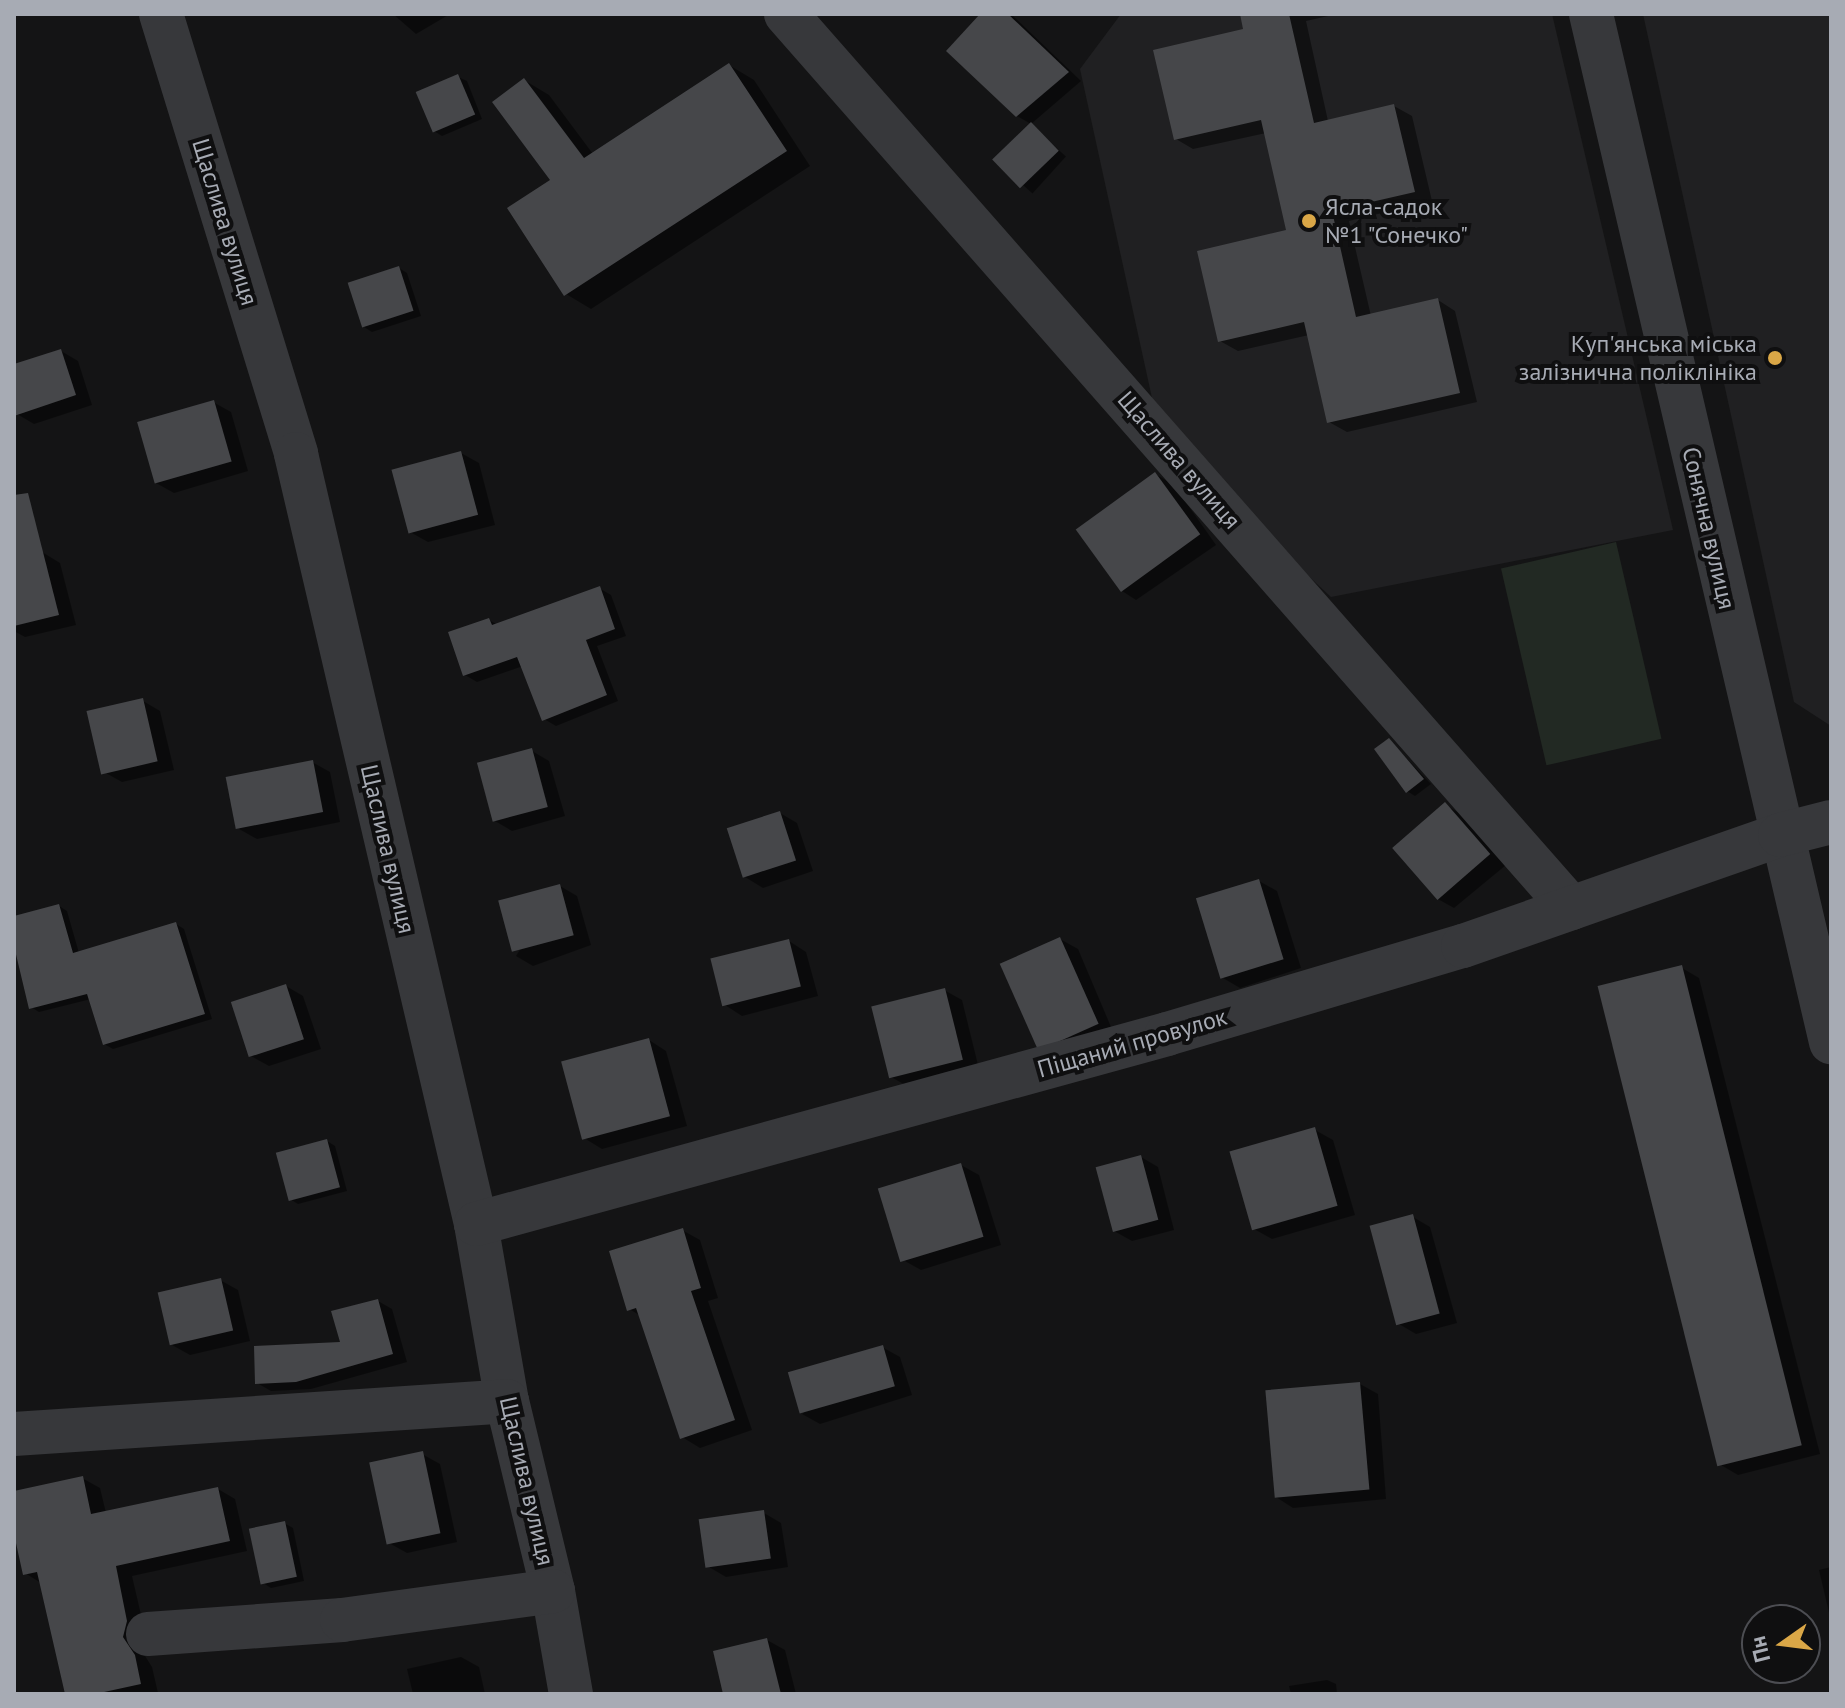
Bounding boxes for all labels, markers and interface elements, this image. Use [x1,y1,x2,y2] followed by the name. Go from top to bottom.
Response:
[186,135,264,309] street label: Щаслива вулиця
[1325,193,1470,249] place label: Ясла-садок №1 "Сонечко"
[1300,212,1318,230] marker: Ясла-садок №1 "Сонечко"
[1519,330,1757,386] place label: Куп'янська міська залізнична поліклініка
[1764,347,1786,369] marker: Куп'янська міська залізнична поліклініка
[1112,385,1246,535] street label: Щаслива вулиця
[1676,444,1742,612] street label: Сонячна вулиця
[355,762,421,936] street label: Щаслива вулиця
[1034,1002,1230,1084] street label: Піщаний провулок
[494,1394,560,1568] street label: Щаслива вулиця
[1741,1604,1821,1684] north arrow
[1743,1633,1776,1665] text: Пн

